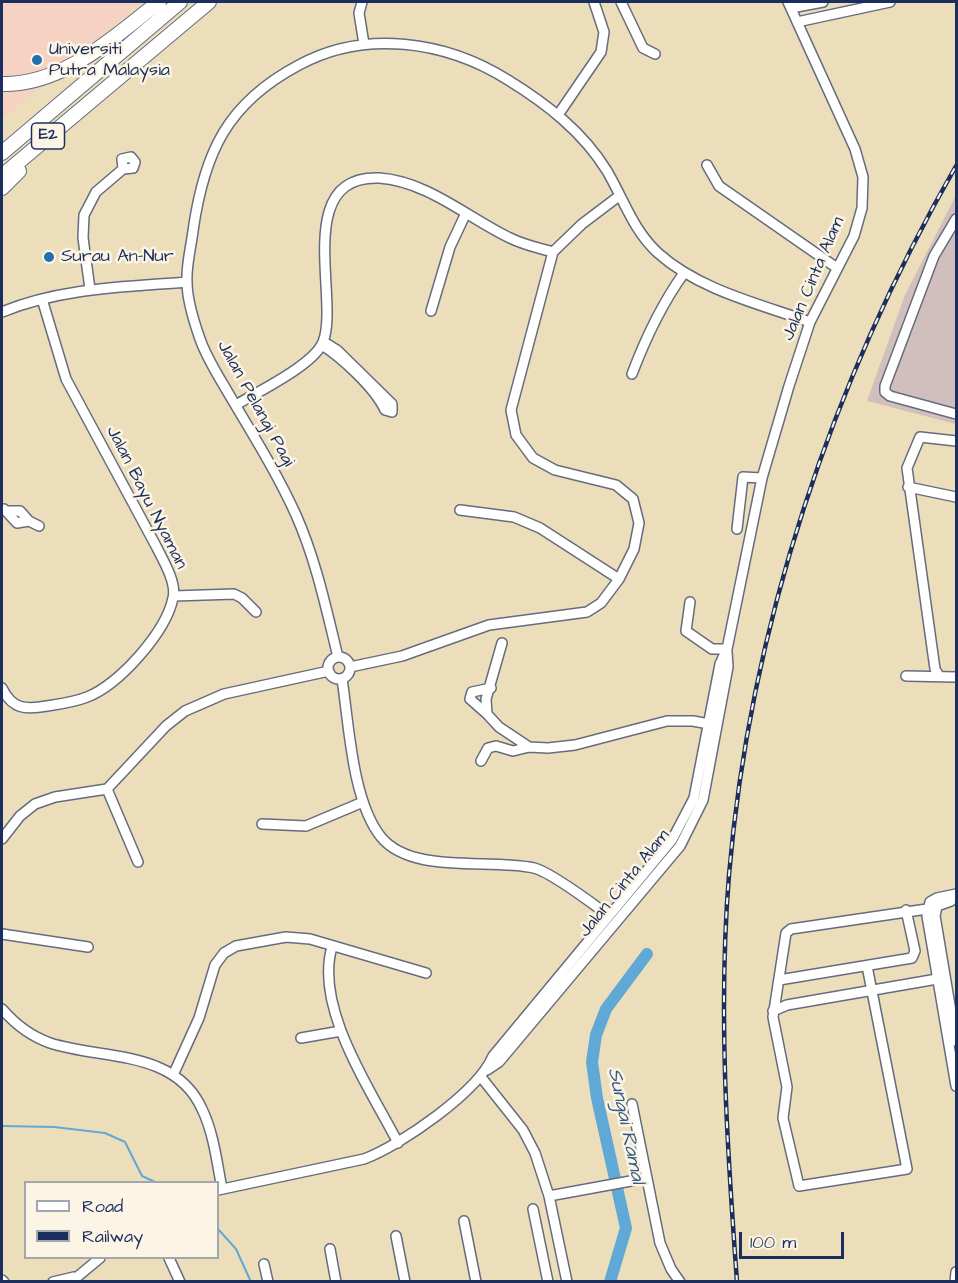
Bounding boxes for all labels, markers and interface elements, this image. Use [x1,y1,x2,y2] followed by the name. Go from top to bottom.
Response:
[49,39,170,82] place label: Universiti Putra Malaysia
[30,53,44,67] marker: Universiti Putra Malaysia
[32,123,64,149] road number: E2
[778,214,850,344] street label: Jalan Cinta Alam
[61,246,174,268] place label: Surau An-Nur
[42,250,56,264] marker: Surau An-Nur
[211,337,299,471] street label: Jalan Pelangi Pagi
[101,423,191,573] street label: Jalan Bayu Nyaman
[575,826,675,942] street label: Jalan Cinta Alam
[601,1066,649,1186] water label: Sungai Ramal
[24,1181,219,1259] legend
[82,1194,123,1219] text: Road
[742,1220,847,1258] scale bar
[82,1224,143,1249] text: Railway
[750,1230,796,1255] text: 100 m

